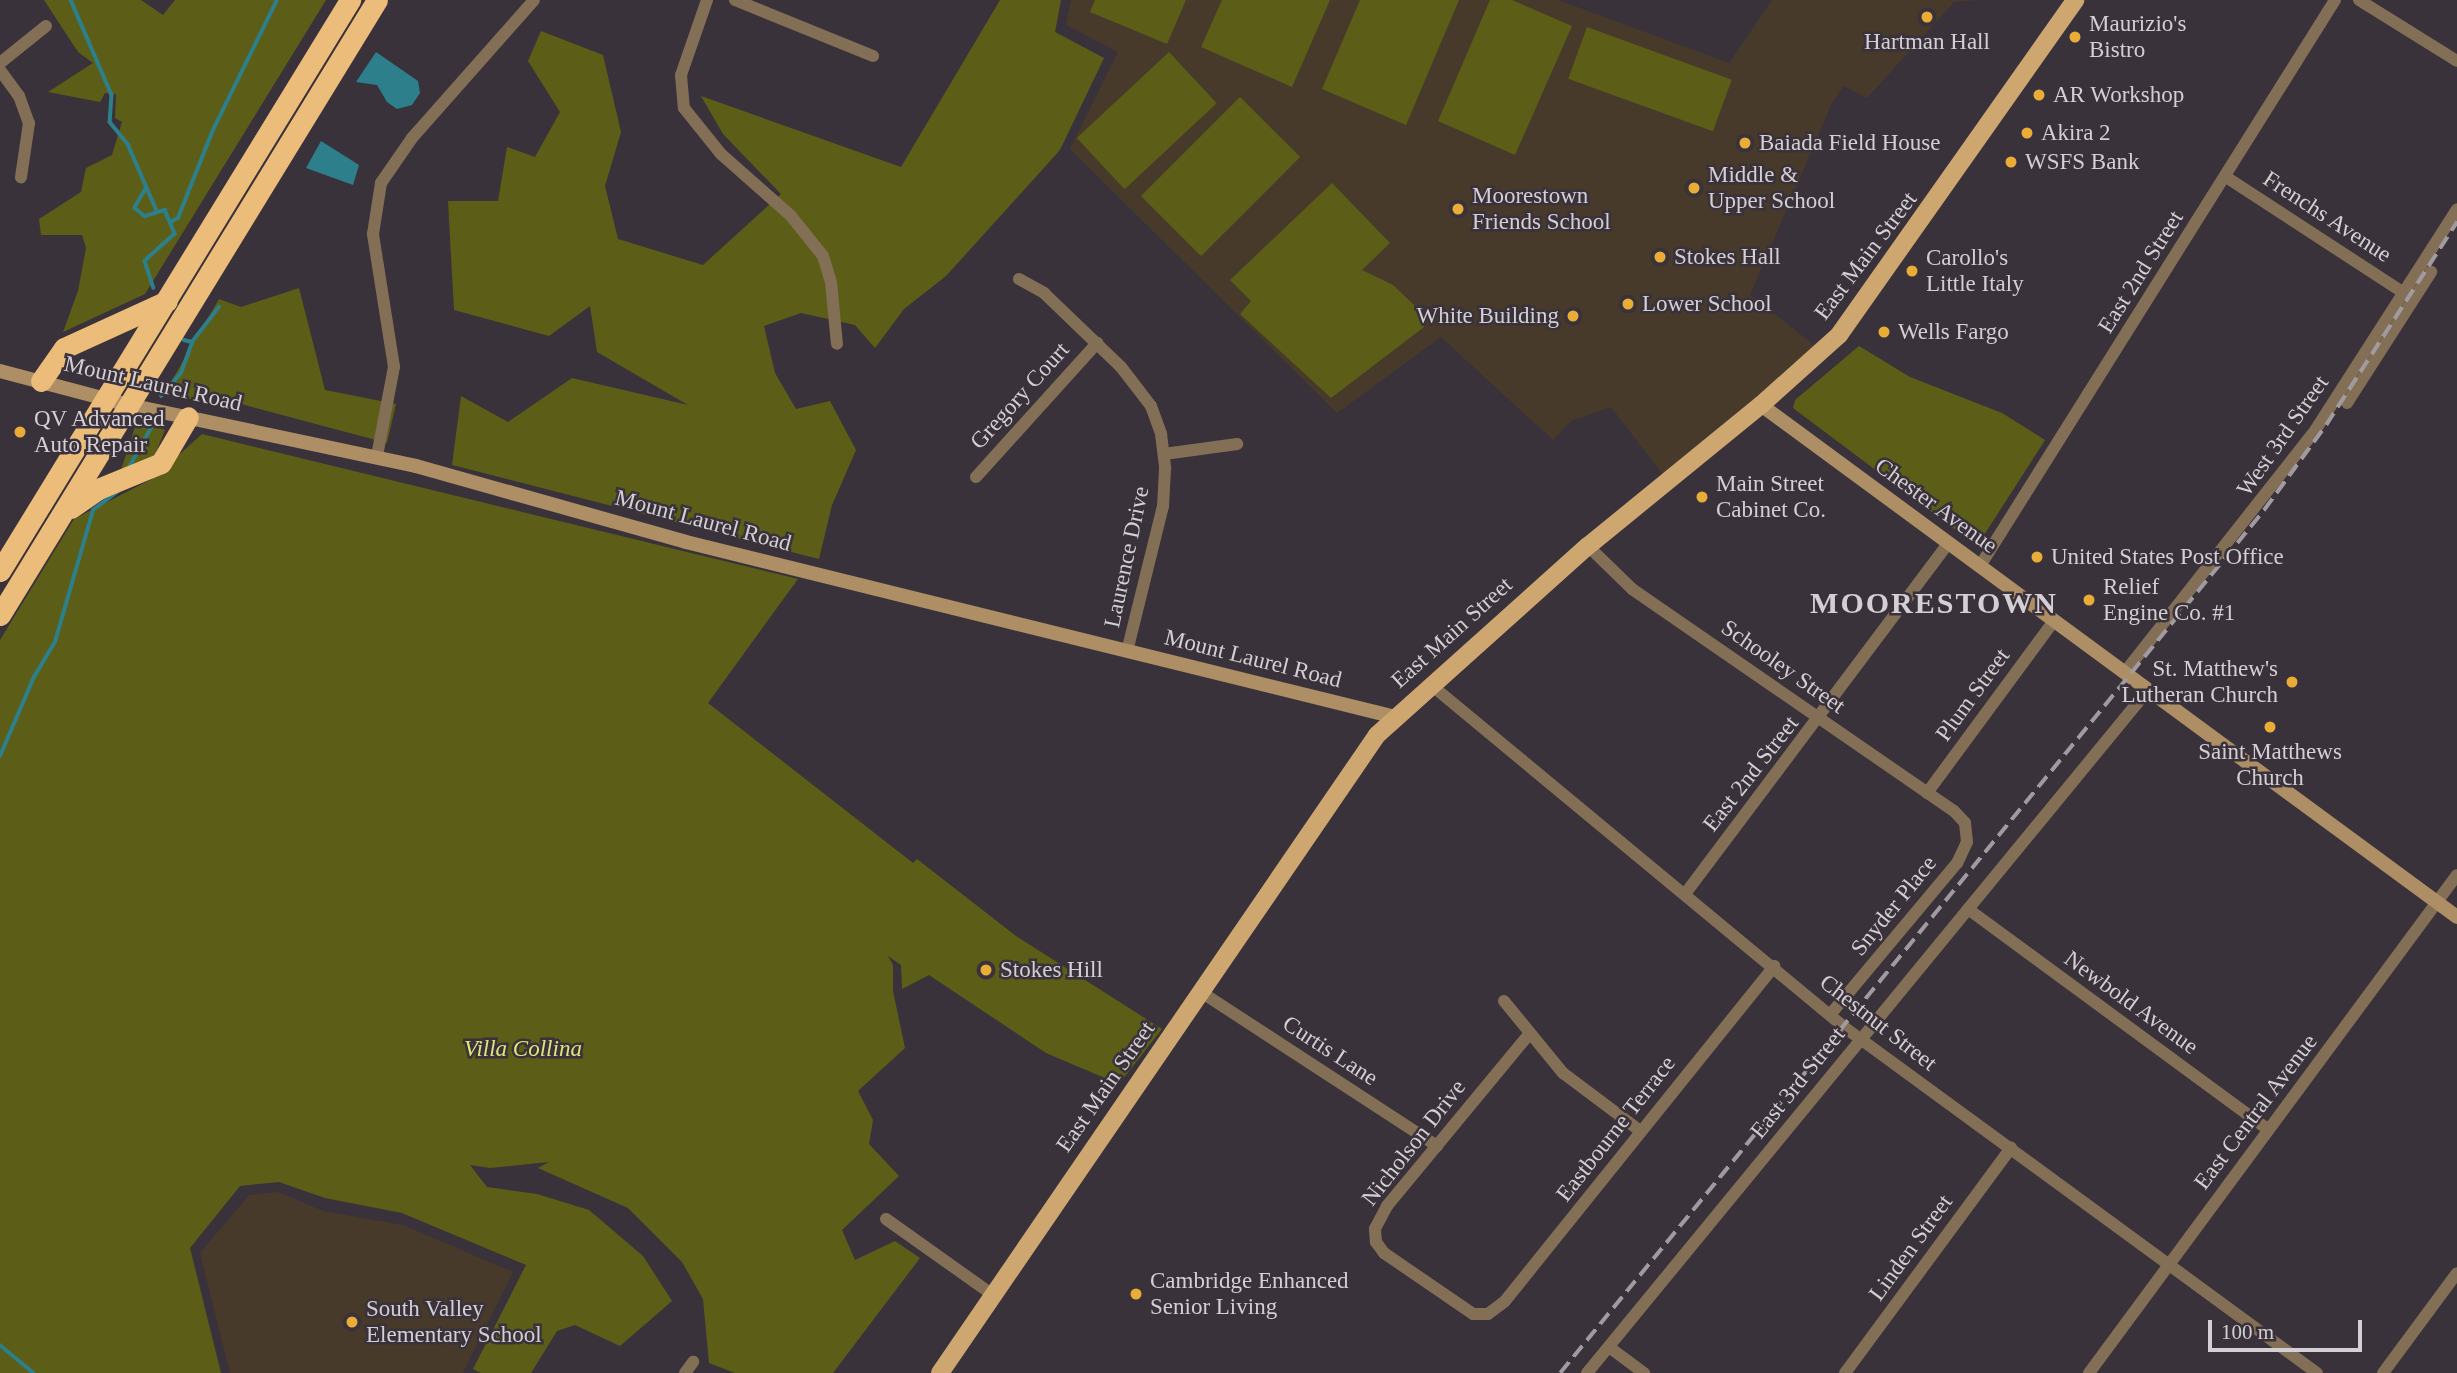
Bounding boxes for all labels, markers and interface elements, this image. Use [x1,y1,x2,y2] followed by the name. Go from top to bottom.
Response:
[1919,9,1935,25] marker: Hartman Hall
[2089,10,2186,64] place label: Maurizio's Bistro
[1864,28,1990,56] place label: Hartman Hall
[2067,29,2083,45] marker: Maurizio's Bistro
[2053,81,2185,109] place label: AR Workshop
[2031,87,2047,103] marker: AR Workshop
[2041,119,2111,147] place label: Akira 2
[2019,125,2035,141] marker: Akira 2
[1759,129,1940,157] place label: Baiada Field House
[1737,135,1753,151] marker: Baiada Field House
[2025,148,2139,176] place label: WSFS Bank
[2003,154,2019,170] marker: WSFS Bank
[1708,161,1835,215] place label: Middle & Upper School
[2257,165,2397,269] street label: Frenchs Avenue
[1686,180,1702,196] marker: Middle & Upper School
[1472,182,1611,236] place label: Moorestown Friends School
[1809,186,1923,326] street label: East Main Street
[1450,201,1466,217] marker: Moorestown Friends School
[2092,206,2190,338] street label: East 2nd Street
[1674,243,1781,271] place label: Stokes Hall
[1926,244,2024,298] place label: Carollo's Little Italy
[1652,249,1668,265] marker: Stokes Hall
[1904,263,1920,279] marker: Carollo's Little Italy
[1642,290,1772,318] place label: Lower School
[1620,296,1636,312] marker: Lower School
[1417,302,1559,330] place label: White Building
[1565,308,1581,324] marker: White Building
[1898,318,2009,346] place label: Wells Fargo
[1876,324,1892,340] marker: Wells Fargo
[965,337,1075,455] street label: Gregory Court
[62,350,244,418] street label: Mount Laurel Road
[2231,370,2335,502] street label: West 3rd Street
[34,405,166,459] place label: QV Advanced Auto Repair
[12,424,28,440] marker: QV Advanced Auto Repair
[1869,452,2003,560] street label: Chester Avenue
[1716,470,1826,524] place label: Main Street Cabinet Co.
[612,484,794,558] street label: Mount Laurel Road
[1099,484,1155,630] street label: Laurence Drive
[1694,489,1710,505] marker: Main Street Cabinet Co.
[2051,543,2284,571] place label: United States Post Office
[2029,549,2045,565] marker: United States Post Office
[1386,571,1518,695] street label: East Main Street
[2103,573,2235,627] place label: Relief Engine Co. #1
[1811,585,2057,621] district label: MOORESTOWN
[2081,592,2097,608] marker: Relief Engine Co. #1
[1716,614,1850,720] street label: Schooley Street
[1162,624,1344,694] street label: Mount Laurel Road
[1930,643,2016,747] street label: Plum Street
[2122,655,2278,709] place label: St. Matthew's Lutheran Church
[2284,674,2300,690] marker: St. Matthew's Lutheran Church
[1697,711,1805,837] street label: East 2nd Street
[2262,719,2278,735] marker: Saint Matthews Church
[2198,738,2342,792] place label: Saint Matthews Church
[1845,850,1943,962] street label: Snyder Place
[2058,945,2204,1061] street label: Newbold Avenue
[1000,956,1103,984] place label: Stokes Hill
[978,962,994,978] marker: Stokes Hill
[1814,969,1942,1077] street label: Chestnut Street
[1277,1010,1383,1092] street label: Curtis Lane
[1051,1016,1161,1158] street label: East Main Street
[1745,1022,1851,1144] street label: East 3rd Street
[2188,1028,2324,1196] street label: East Central Avenue
[464,1035,582,1063] park label: Villa Collina
[1550,1050,1682,1208] street label: Eastbourne Terrace
[1356,1074,1472,1212] street label: Nicholson Drive
[1863,1190,1959,1306] street label: Linden Street
[1150,1267,1349,1321] place label: Cambridge Enhanced Senior Living
[1128,1286,1144,1302] marker: Cambridge Enhanced Senior Living
[366,1295,542,1349] place label: South Valley Elementary School
[2212,1306,2366,1350] scale bar
[344,1314,360,1330] marker: South Valley Elementary School
[2221,1320,2274,1344] text: 100 m

